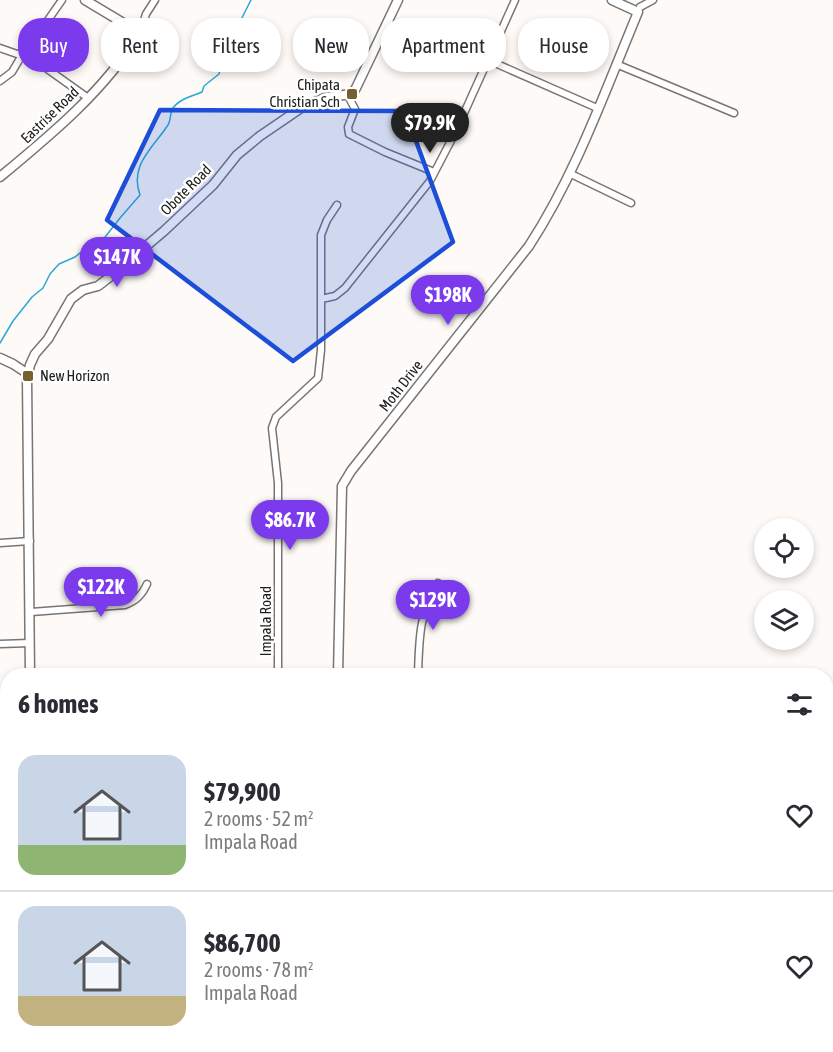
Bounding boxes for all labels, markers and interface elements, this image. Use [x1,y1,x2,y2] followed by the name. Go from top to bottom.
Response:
[18,18,89,72] chip: Buy
[101,18,179,72] chip: Rent
[191,18,281,72] chip: Filters
[293,18,369,72] chip: New
[381,18,506,72] chip: Apartment
[518,18,609,72] chip: House
[270,76,340,110] place label: Chipata Christian Sch
[17,83,82,146] street label: Eastrise Road
[345,87,359,101] marker: Chipata Christian Sch
[381,103,479,154] pin: $79.9K
[405,111,455,134] text: $79.9K
[157,161,214,218] street label: Obote Road
[75,237,159,288] pin: $147K
[94,245,140,268] text: $147K
[406,275,490,326] pin: $198K
[425,283,471,306] text: $198K
[375,357,426,415] street label: Moth Drive
[40,367,110,384] place label: New Horizon
[21,369,35,383] marker: New Horizon
[241,500,339,551] pin: $86.7K
[265,508,315,531] text: $86.7K
[754,518,814,650] map controls
[754,518,814,578] button: locate
[59,567,143,618] pin: $122K
[78,575,124,598] text: $122K
[391,580,475,631] pin: $129K
[257,586,274,656] street label: Impala Road
[410,588,456,611] text: $129K
[754,590,814,650] button: layers
[783,688,816,721] icon: filters
[18,689,98,719] text: 6 homes
[204,777,281,807] text: $79,900
[66,779,138,851] icon: home
[783,799,816,832] icon: heart
[204,807,314,830] text: 2 rooms · 52 m²
[204,830,298,853] text: Impala Road
[204,928,281,958] text: $86,700
[66,930,138,1002] icon: home
[783,950,816,983] icon: heart
[204,958,314,981] text: 2 rooms · 78 m²
[204,981,298,1004] text: Impala Road

